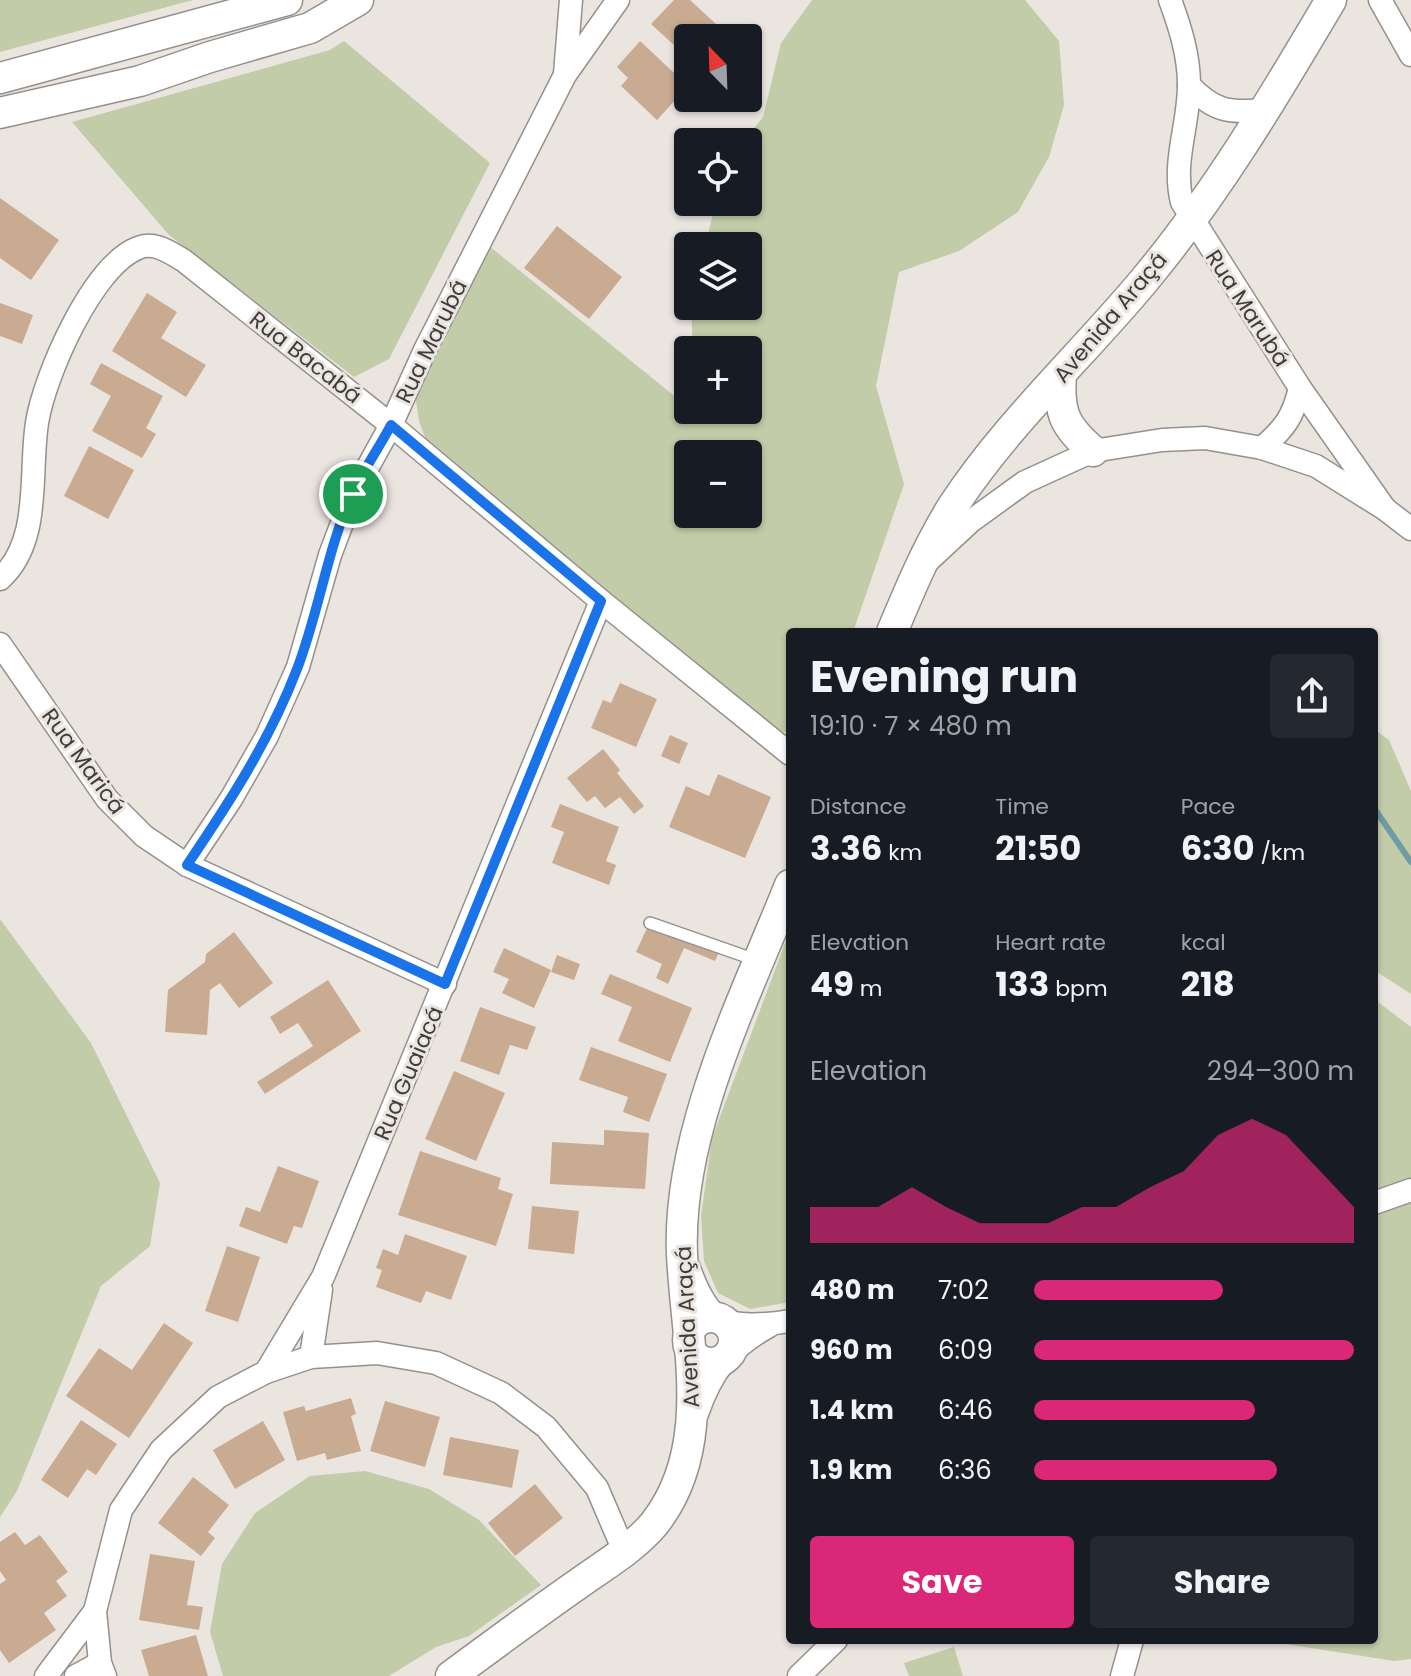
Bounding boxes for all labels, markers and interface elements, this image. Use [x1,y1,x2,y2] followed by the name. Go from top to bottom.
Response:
[674,24,762,112] north arrow
[674,24,762,528] map controls
[674,128,762,216] button: locate
[674,232,762,320] button: layers
[1198,244,1297,373] street label: Rua Marubá
[1046,245,1174,389] street label: Avenida Araçá
[388,274,475,408] street label: Rua Marubá
[243,304,368,411] street label: Rua Bacabá
[674,336,762,424] button: +
[674,440,762,528] button: −
[319,460,387,528] pin
[331,472,375,516] icon: arrive
[810,646,1078,707] text: Evening run
[1270,654,1354,738] button: share
[35,702,133,821] street label: Rua Maricá
[810,708,1012,744] text: 19:10 · 7 × 480 m
[810,791,906,822] text: Distance
[995,791,1049,822] text: Time
[1181,791,1235,822] text: Pace
[810,824,882,872] text: 3.36
[995,824,1081,872] text: 21:50
[1181,824,1255,872] text: 6:30
[882,837,922,868] text: km
[1255,837,1305,868] text: /km
[810,927,909,958] text: Elevation
[995,927,1106,958] text: Heart rate
[1181,927,1226,958] text: kcal
[810,960,854,1008] text: 49
[995,960,1049,1008] text: 133
[1181,960,1235,1008] text: 218
[854,973,882,1004] text: m
[1049,973,1108,1004] text: bpm
[366,1001,451,1145] street label: Rua Guaiacá
[810,1053,927,1089] text: Elevation
[1207,1053,1354,1089] text: 294–300 m
[668,1245,707,1409] street label: Avenida Araçá
[810,1272,894,1308] text: 480 m
[938,1272,989,1308] text: 7:02
[810,1332,893,1368] text: 960 m
[938,1332,993,1368] text: 6:09
[810,1392,894,1428] text: 1.4 km
[938,1392,993,1428] text: 6:46
[810,1452,892,1488] text: 1.9 km
[938,1452,992,1488] text: 6:36
[810,1536,1074,1628] button: Save
[1090,1536,1354,1628] button: Share

